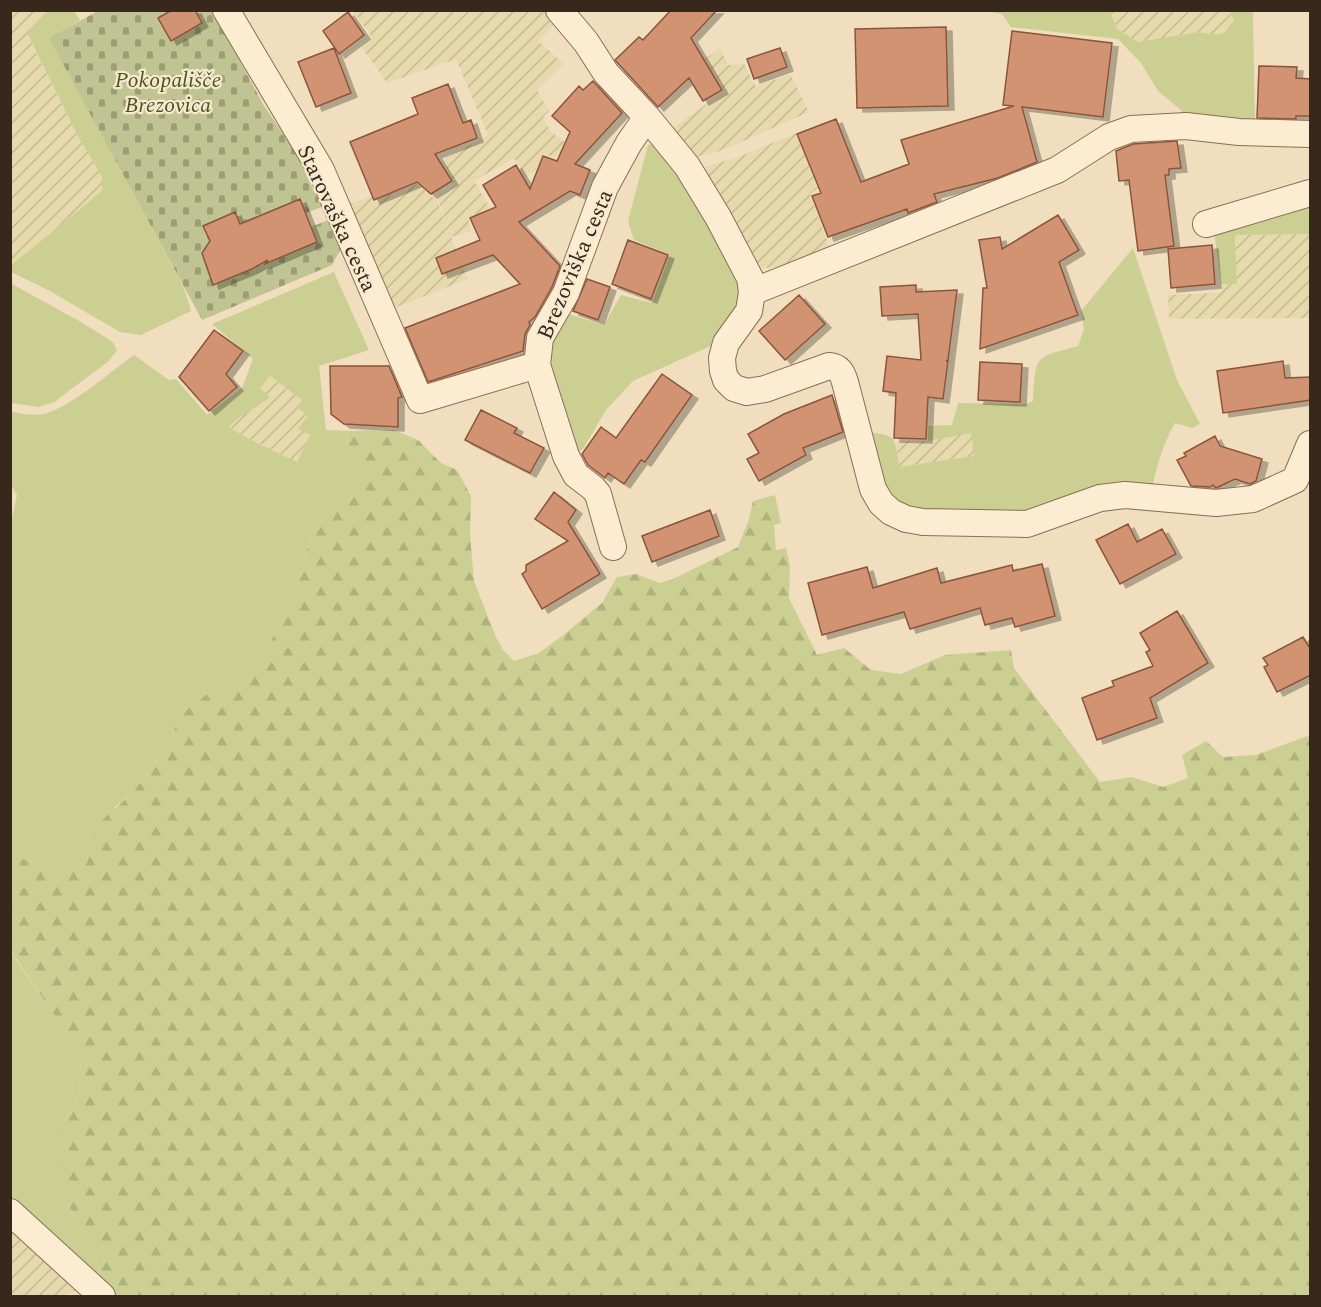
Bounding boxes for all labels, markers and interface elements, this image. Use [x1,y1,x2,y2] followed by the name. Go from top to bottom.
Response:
[115,64,221,122] park label: Pokopališče Brezovica
[288,140,385,298] street label: Starovaška cesta
[529,184,622,345] street label: Brezoviška cesta

